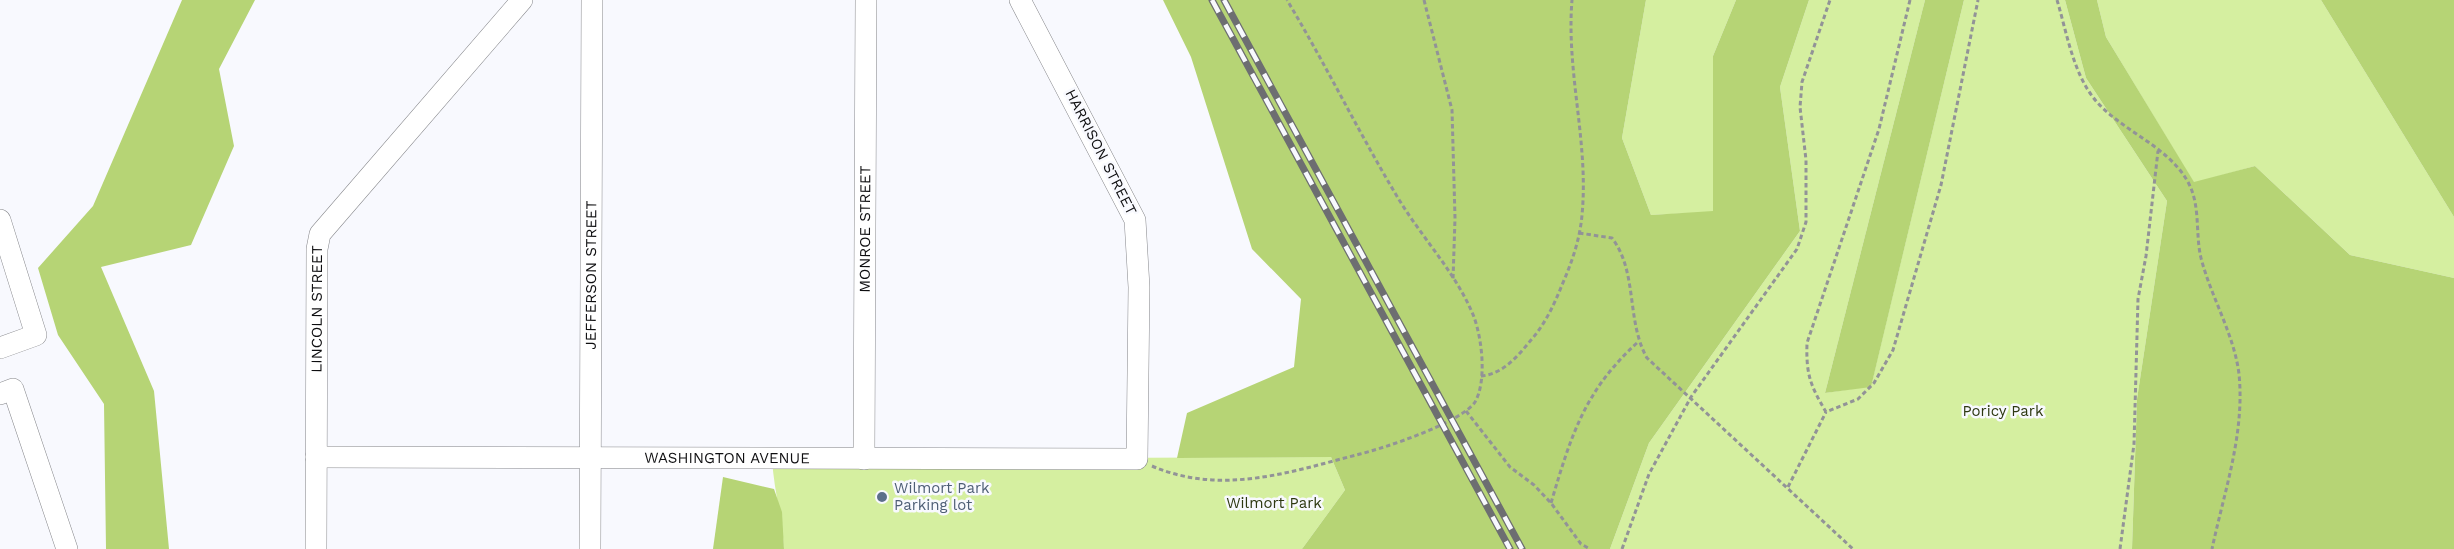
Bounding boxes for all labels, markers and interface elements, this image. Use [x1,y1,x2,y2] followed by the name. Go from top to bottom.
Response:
[1062,86,1140,218] street label: HARRISON STREET
[856,165,874,293] street label: MONROE STREET
[582,200,600,350] street label: JEFFERSON STREET
[308,245,326,373] street label: LINCOLN STREET
[1963,402,2044,420] park label: Poricy Park
[644,449,810,467] street label: WASHINGTON AVENUE
[894,479,990,514] place label: Wilmort Park Parking lot
[875,490,889,504] marker: Wilmort Park Parking lot
[1226,494,1322,512] park label: Wilmort Park

